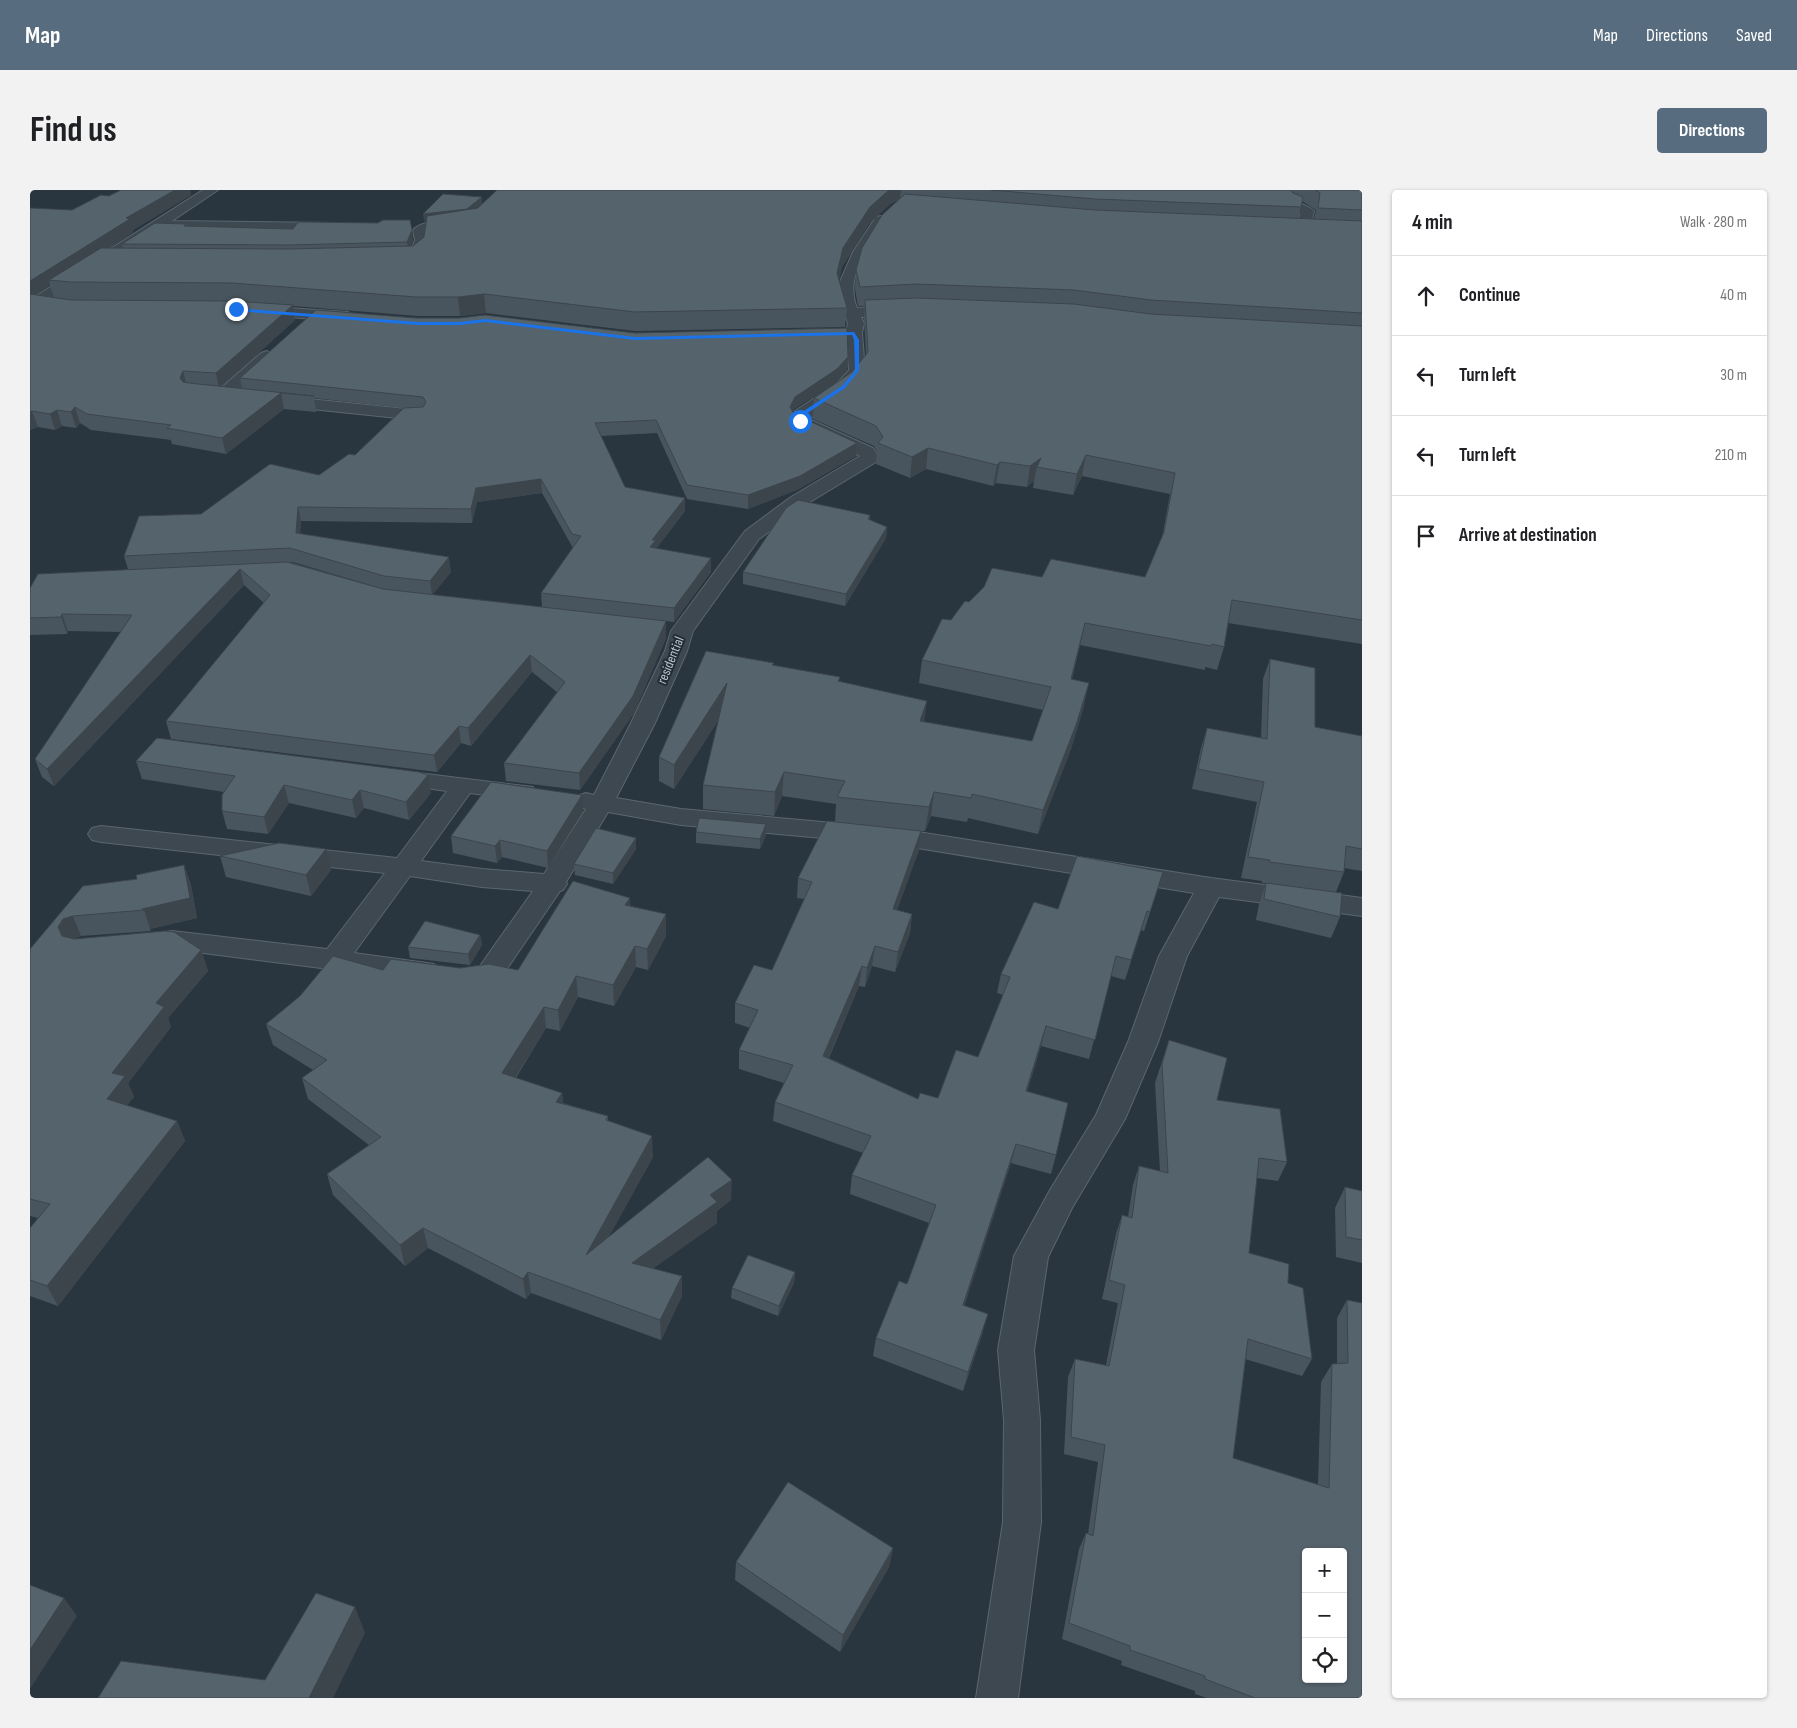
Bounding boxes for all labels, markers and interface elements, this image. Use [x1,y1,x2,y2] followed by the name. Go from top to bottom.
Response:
[25,21,60,50] text: Map
[1593,25,1618,46] text: Map
[1646,25,1708,46] text: Directions
[1736,25,1772,46] text: Saved
[1657,108,1767,153] button: Directions
[30,109,117,152] text: Find us
[1412,210,1453,235] text: 4 min
[1680,213,1747,232] text: Walk · 280 m
[1412,282,1440,310] icon: ahead
[1459,284,1520,307] text: Continue
[1720,286,1747,305] text: 40 m
[225,298,248,321] route end
[1412,362,1440,390] icon: left
[1459,364,1516,387] text: Turn left
[1720,366,1747,385] text: 30 m
[789,410,812,433] route start
[1412,442,1440,470] icon: left
[1459,444,1516,467] text: Turn left
[1715,446,1747,465] text: 210 m
[1412,522,1440,550] icon: arrive
[1459,524,1597,547] text: Arrive at destination
[653,634,688,686] street label: residential
[1302,1548,1347,1683] map controls
[1302,1548,1347,1593] button: +
[1302,1593,1347,1638] button: −
[1302,1638,1347,1683] button: locate

